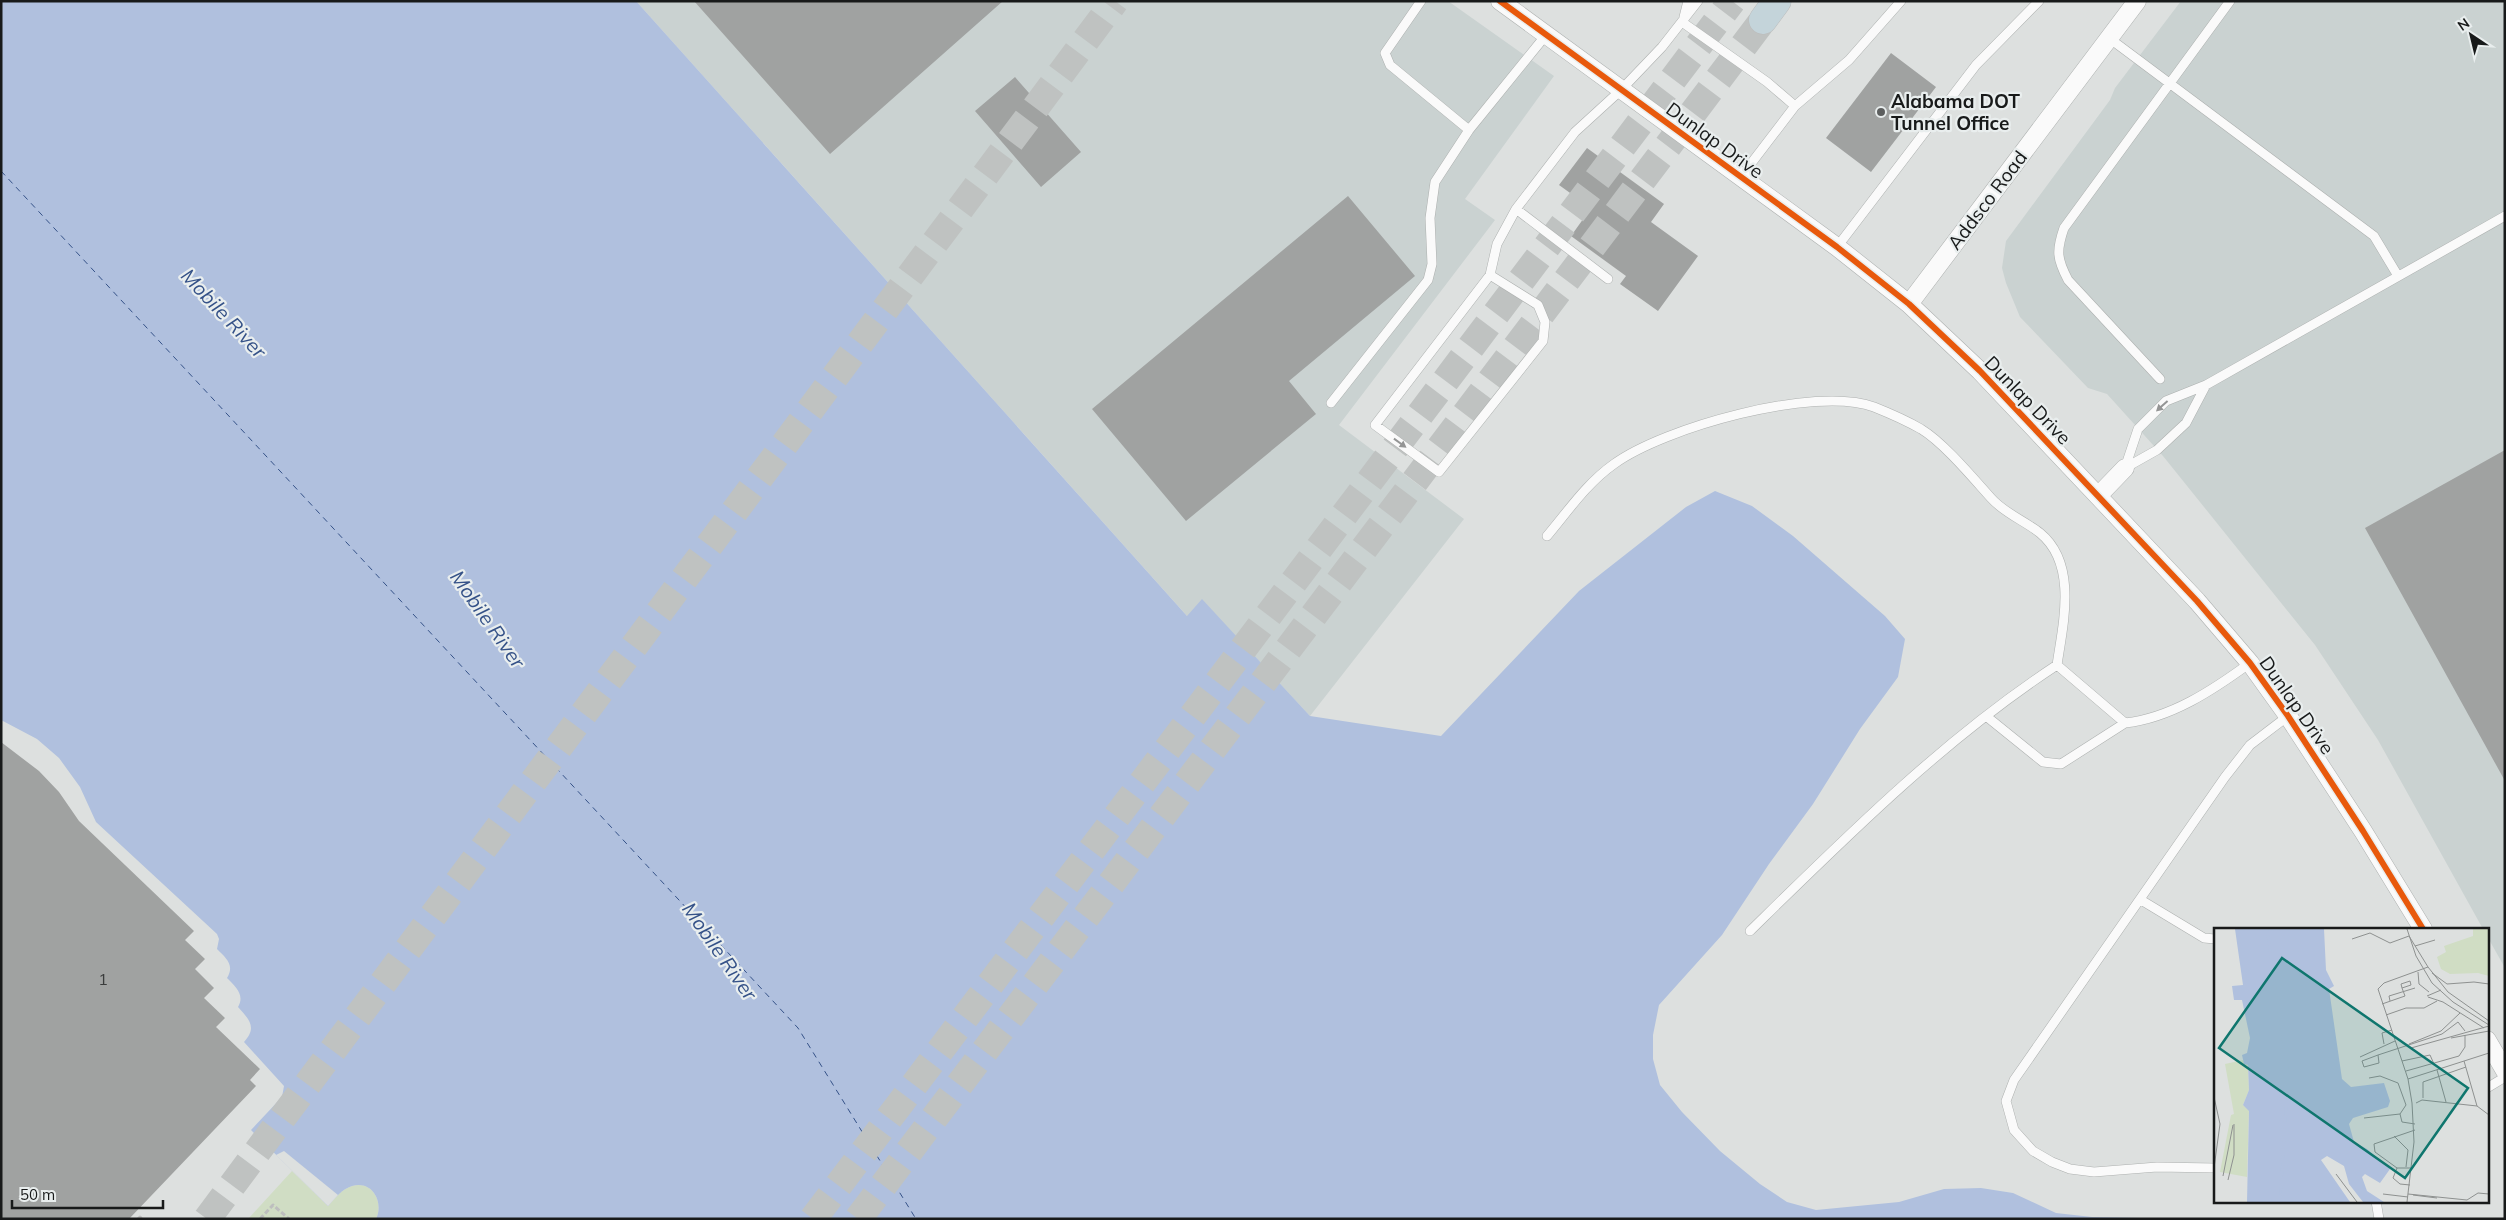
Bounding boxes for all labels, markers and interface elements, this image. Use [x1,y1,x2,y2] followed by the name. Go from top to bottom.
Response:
[2446,10,2496,60] north arrow
[2454,14,2473,35] text: N
[1891,89,2020,135] place label: Alabama DOT Tunnel Office
[1662,97,1768,183] street label: Dunlap Drive
[1875,106,1887,118] marker: Alabama DOT Tunnel Office
[1942,146,2032,254] street label: Addsco Road
[176,263,272,364] water label: Mobile River
[1980,350,2076,450] street label: Dunlap Drive
[2156,400,2168,412] one-way arrow
[1393,438,1407,448] one-way arrow
[445,565,531,673] water label: Mobile River
[2254,651,2340,759] street label: Dunlap Drive
[677,897,763,1005] water label: Mobile River
[2214,928,2488,1202] inset map
[98,969,108,989] house number: 1
[12,1178,164,1210] scale bar
[20,1185,55,1204] text: 50 m

